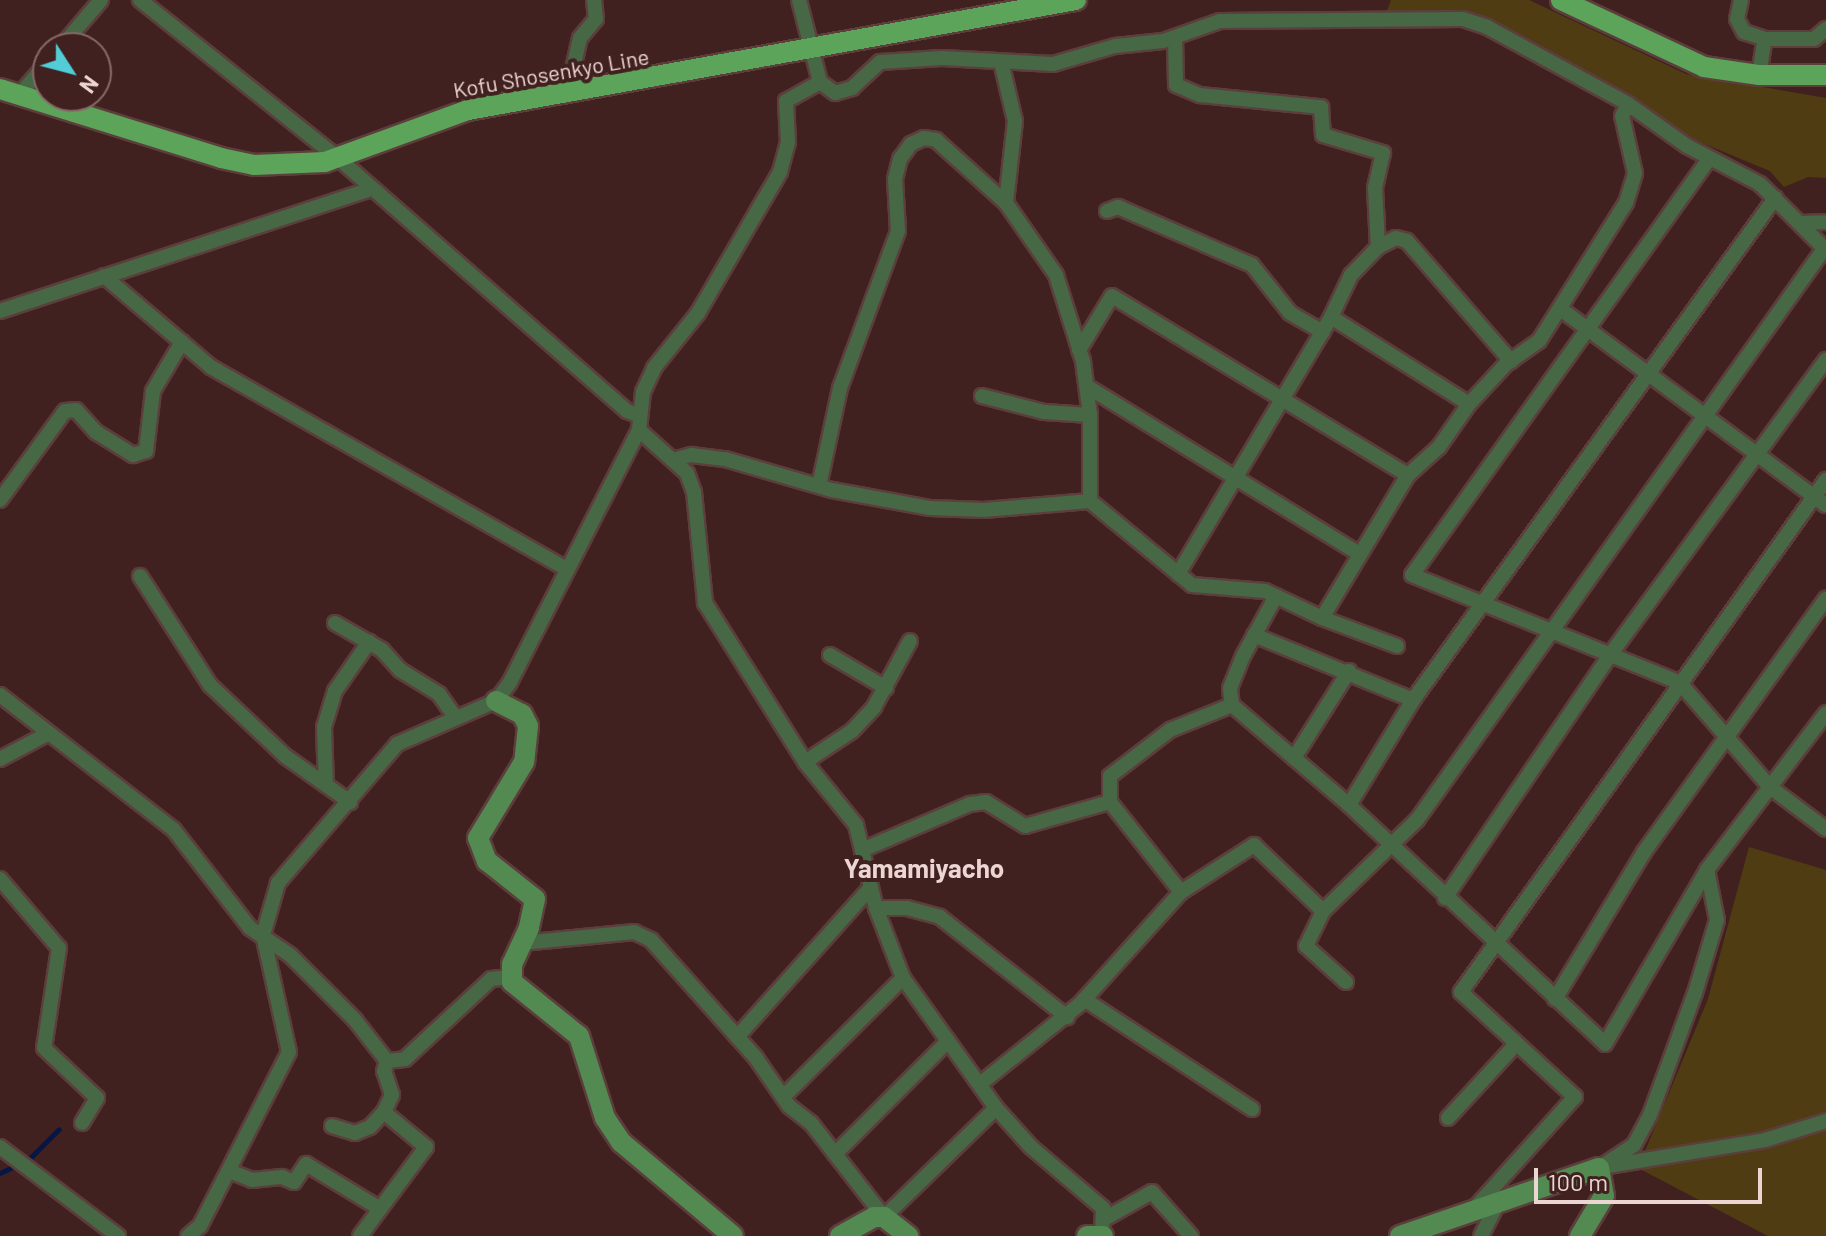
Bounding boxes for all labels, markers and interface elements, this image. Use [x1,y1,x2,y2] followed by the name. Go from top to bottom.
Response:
[32,32,112,112] north arrow
[451,43,651,103] street label: Kofu Shosenkyo Line
[75,71,105,98] text: N
[844,852,1004,884] district label: Yamamiyacho
[1538,1152,1766,1202] scale bar
[1548,1167,1608,1196] text: 100 m

